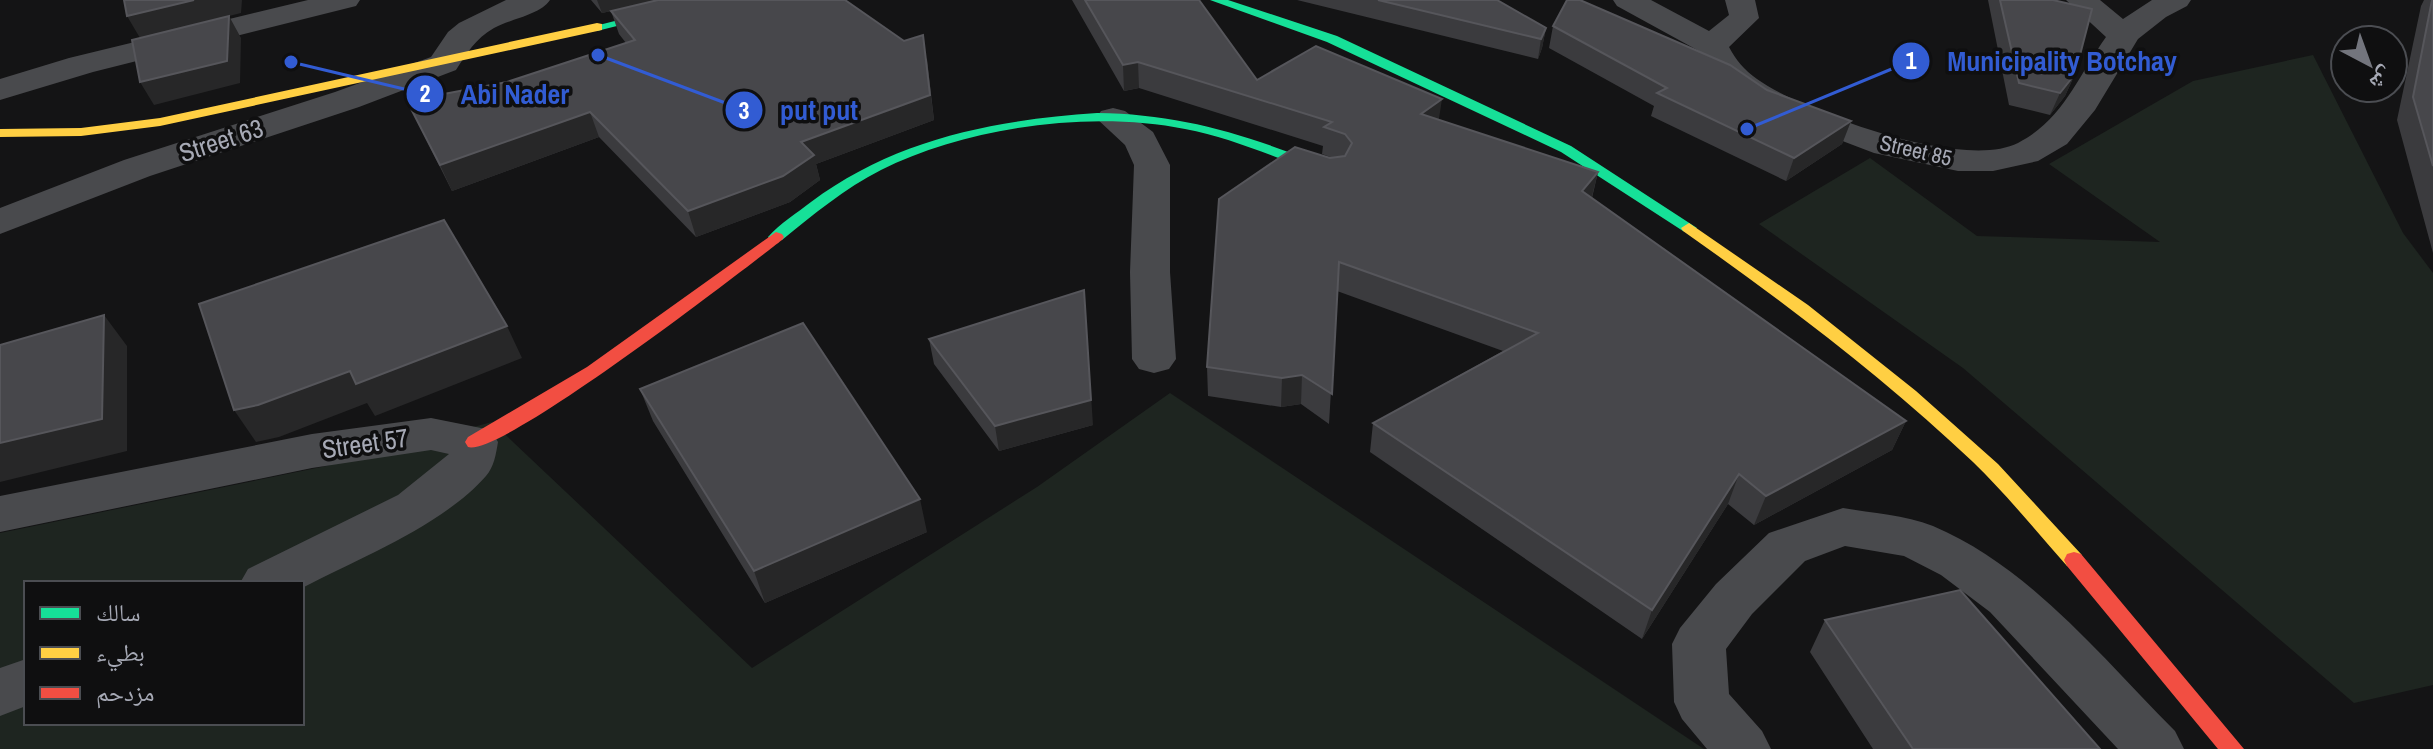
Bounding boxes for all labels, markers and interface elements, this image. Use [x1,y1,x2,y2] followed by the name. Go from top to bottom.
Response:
[2329,24,2409,104] north arrow
[1891,35,2193,87] callout: Municipality Botchay
[1947,42,2177,80] text: Municipality Botchay
[1906,44,1917,76] text: 1
[2363,60,2401,98] text: ش
[405,68,585,120] callout: Abi Nader
[461,75,569,113] text: Abi Nader
[420,77,431,109] text: 2
[724,84,874,136] callout: put put
[780,91,858,129] text: put put
[739,94,750,126] text: 3
[174,110,268,170] street label: Street 63
[1877,127,1955,173] street label: Street 85
[320,420,410,466] street label: Street 57
[24,581,304,725] legend
[96,596,141,628] text: سالك
[96,636,145,672] text: بطيء
[96,676,155,709] text: مزدحم

